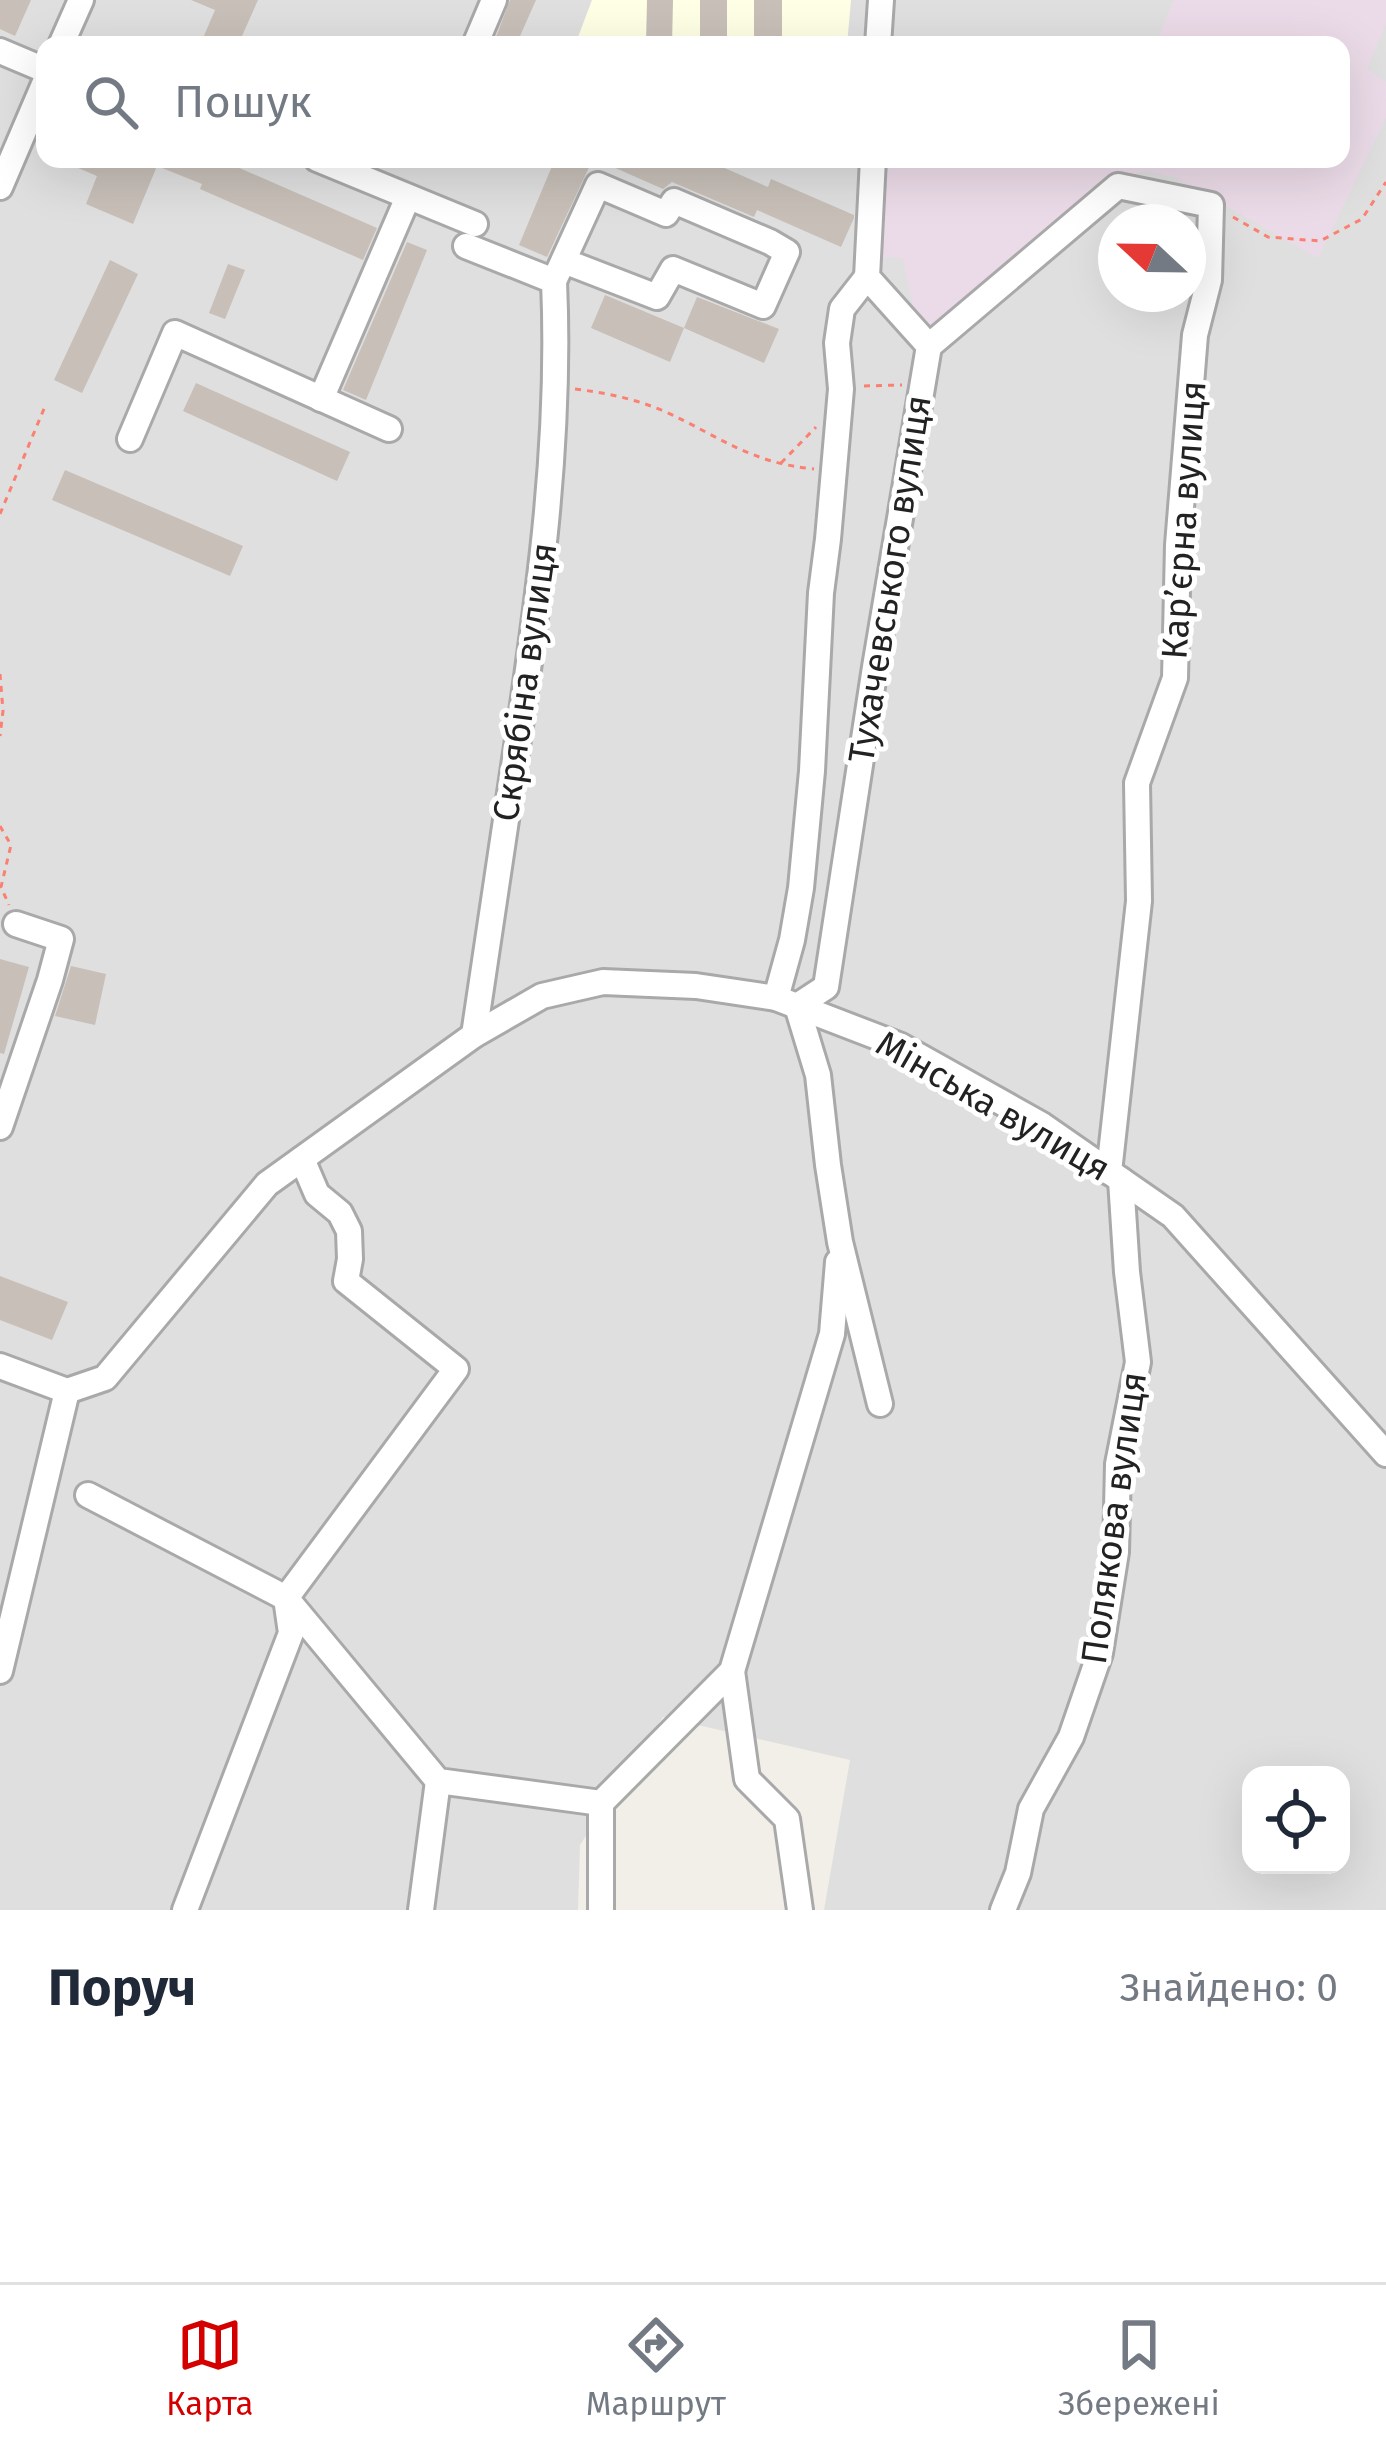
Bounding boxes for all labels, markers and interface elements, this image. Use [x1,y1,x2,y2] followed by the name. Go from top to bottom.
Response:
[36,36,1350,168] search box
[78,69,144,135] icon: search
[174,75,312,129] text: Пошук
[1098,204,1206,312] north arrow
[1152,379,1216,661] street label: Кар’єрна вулиця
[839,392,941,766] street label: Тухачевського вулиця
[484,540,566,824] street label: Скрябіна вулиця
[868,1021,1118,1191] street label: Мінська вулиця
[1072,1369,1156,1667] street label: Полякова вулиця
[1242,1766,1350,1874] map controls
[1242,1766,1350,1874] button: locate
[48,1957,196,2019] text: Поруч
[1120,1965,1338,2011] text: Знайдено: 0
[166,2312,254,2424] tab: Карта
[586,2312,726,2424] tab: Маршрут
[1058,2312,1220,2424] tab: Збережені

